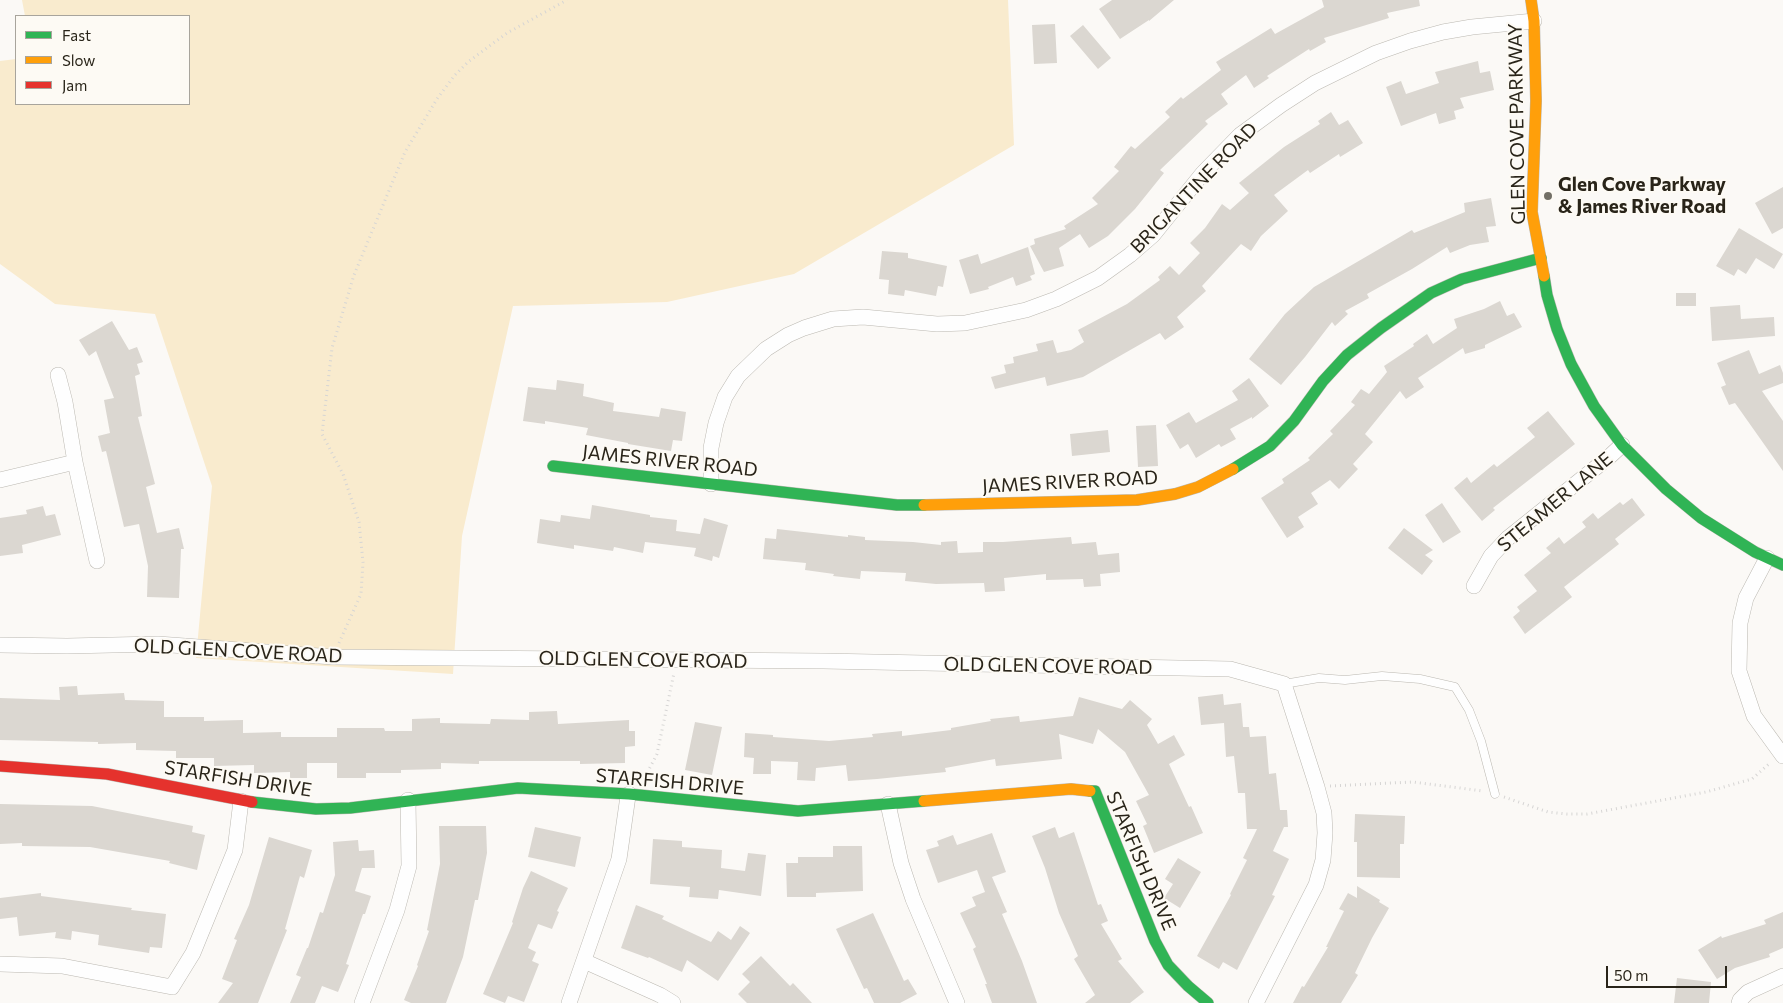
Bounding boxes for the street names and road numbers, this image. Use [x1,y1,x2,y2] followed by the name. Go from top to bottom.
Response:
[1504,23,1530,225] street label: GLEN COVE PARKWAY
[1126,118,1262,258] street label: BRIGANTINE ROAD
[581,440,759,482] street label: JAMES RIVER ROAD
[1493,447,1617,557] street label: STEAMER LANE
[981,466,1159,498] street label: JAMES RIVER ROAD
[133,634,343,668] street label: OLD GLEN COVE ROAD
[538,647,748,673] street label: OLD GLEN COVE ROAD
[943,653,1153,679] street label: OLD GLEN COVE ROAD
[163,756,313,802] street label: STARFISH DRIVE
[595,764,745,800] street label: STARFISH DRIVE
[1101,788,1181,934] street label: STARFISH DRIVE

